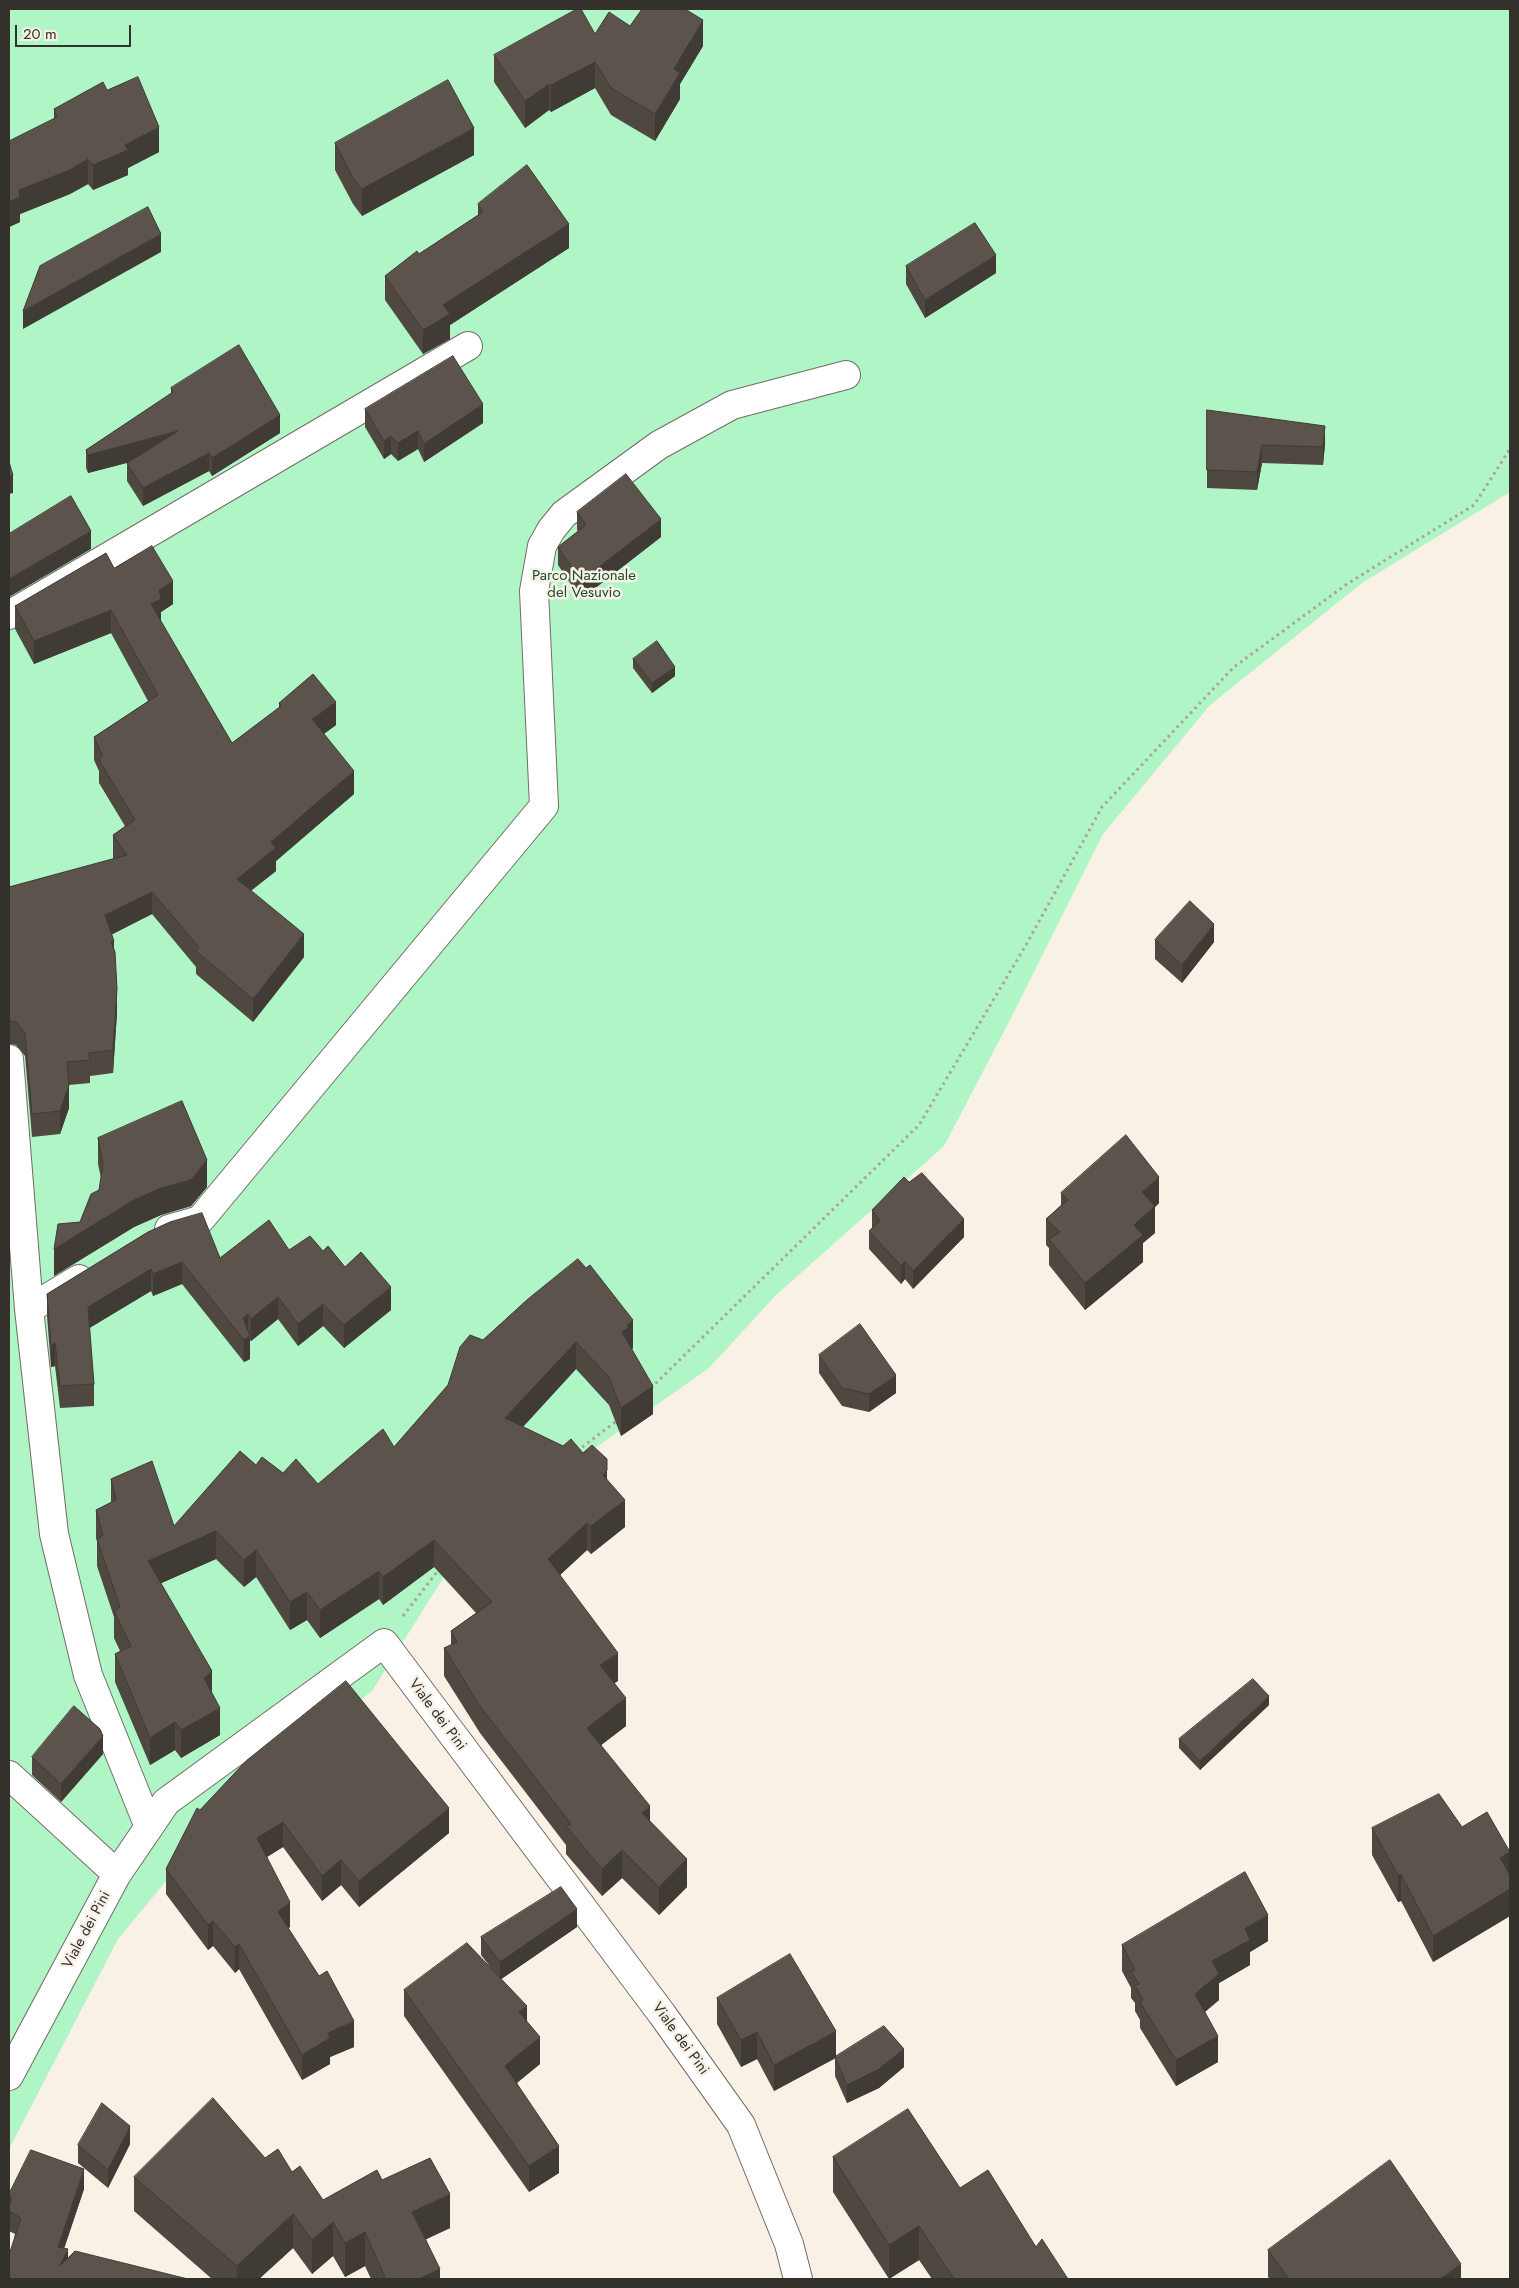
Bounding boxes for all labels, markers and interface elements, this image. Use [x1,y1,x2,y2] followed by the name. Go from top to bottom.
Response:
[18,15,134,47] scale bar
[23,23,57,45] text: 20 m
[532,567,636,602] park label: Parco Nazionale del Vesuvio
[404,1676,470,1754] street label: Viale dei Pini
[59,1888,115,1972] street label: Viale dei Pini
[648,1999,712,2079] street label: Viale dei Pini

